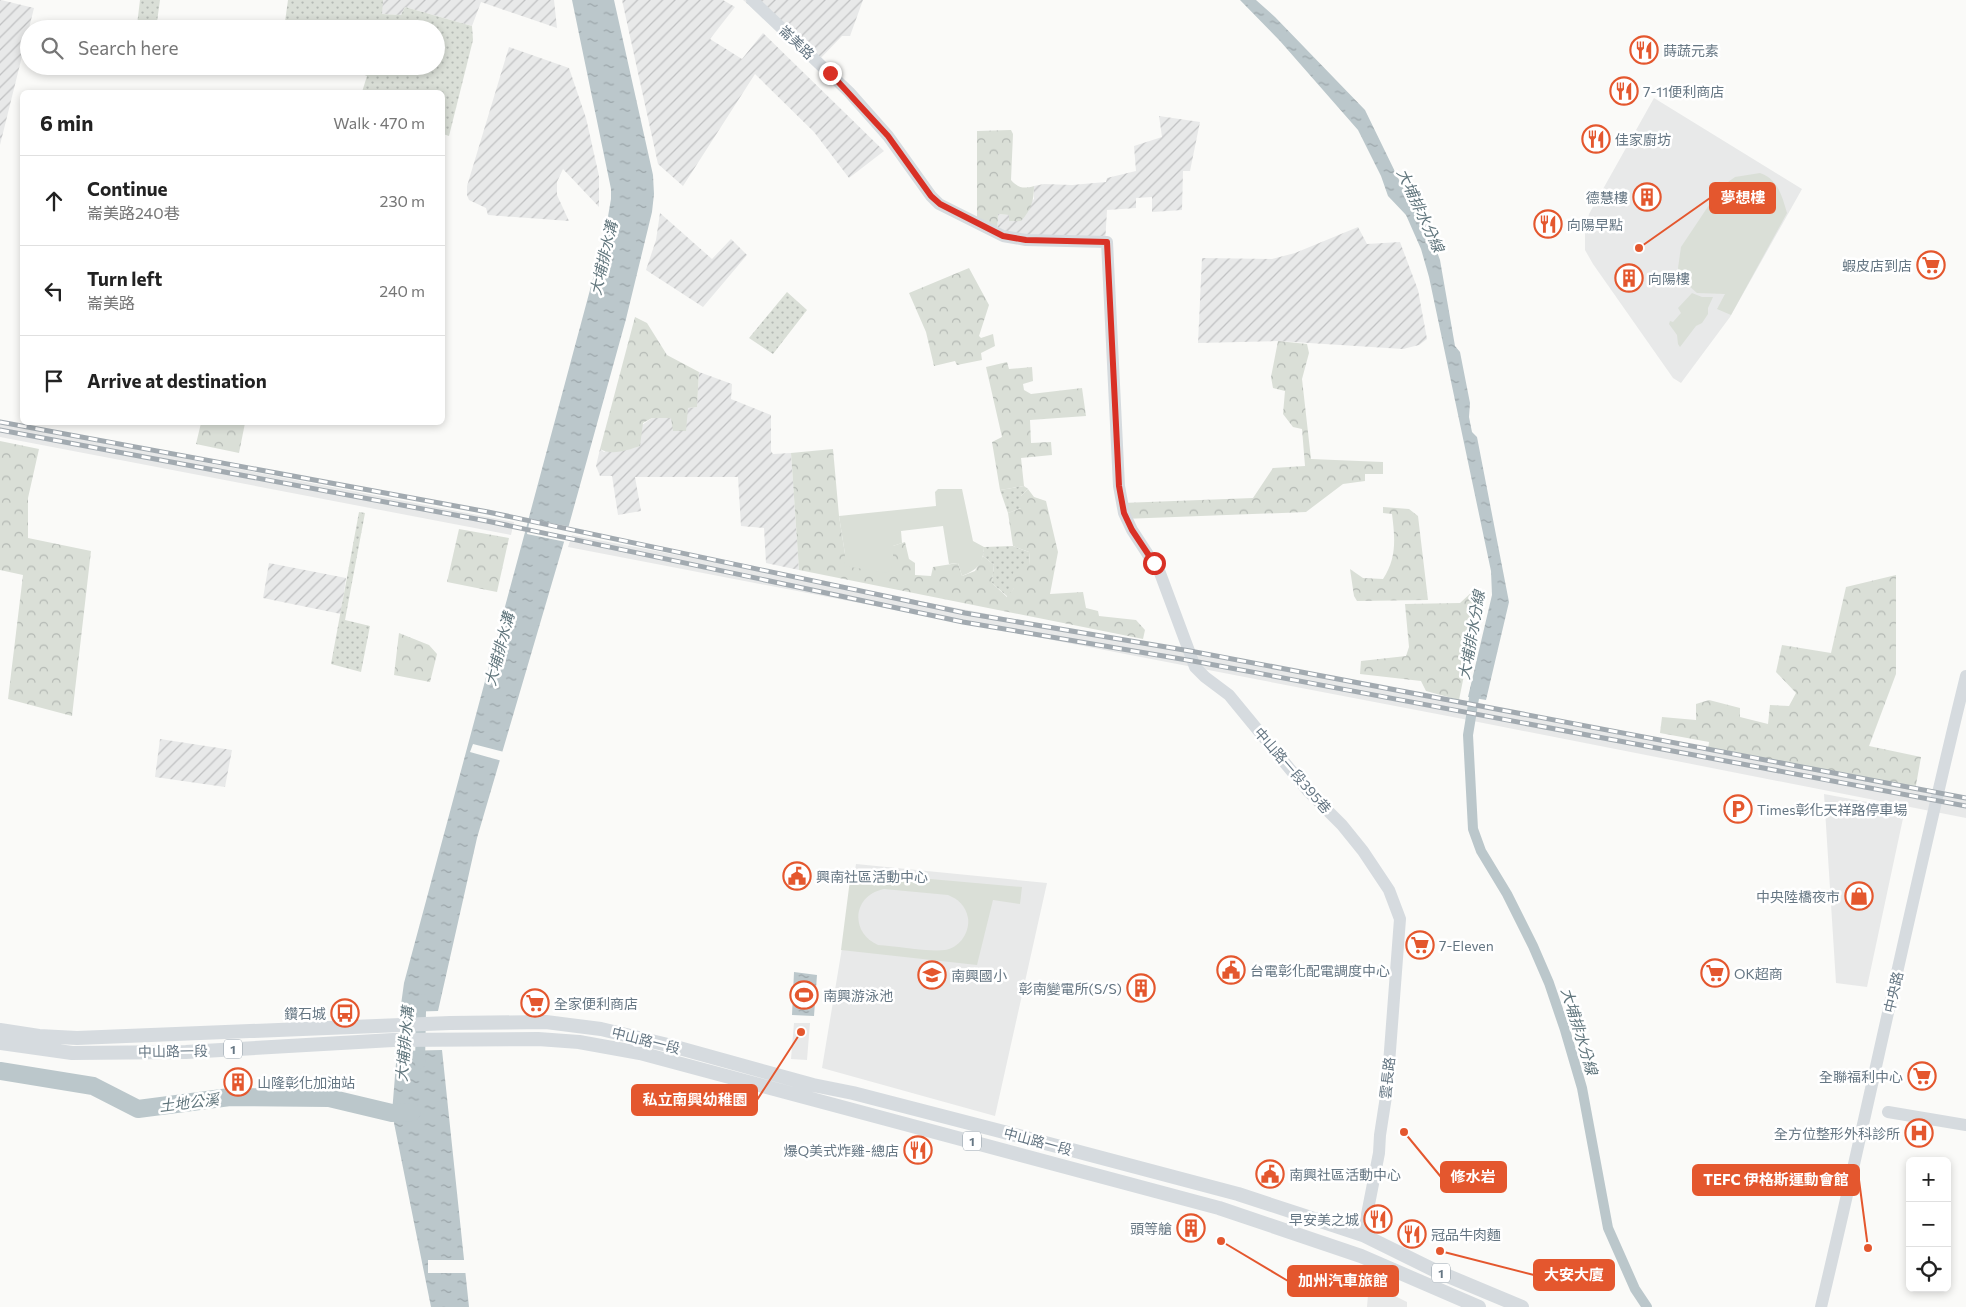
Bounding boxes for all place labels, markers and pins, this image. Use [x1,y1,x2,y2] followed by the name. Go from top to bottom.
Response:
[1629,35,1659,65] restaurant icon: 蒔蔬元素
[1663,42,1719,59] place label: 蒔蔬元素
[1609,76,1639,106] restaurant icon: 7-11便利商店
[1643,83,1724,100] place label: 7-11便利商店
[1581,124,1611,154] restaurant icon: 佳家廚坊
[1615,131,1671,148] place label: 佳家廚坊
[1632,182,1662,212] building icon: 德慧樓
[1710,183,1775,213] callout: 夢想樓
[1586,189,1628,206] place label: 德慧樓
[1533,209,1563,239] restaurant icon: 向陽早點
[1567,216,1623,233] place label: 向陽早點
[1916,250,1946,280] supermarket icon: 蝦皮店到店
[1842,257,1912,274] place label: 蝦皮店到店
[1614,263,1644,293] building icon: 向陽樓
[1648,270,1690,287] place label: 向陽樓
[1723,794,1753,824] parking icon: Times彰化天祥路停車場
[1757,801,1908,818] place label: Times彰化天祥路停車場
[782,861,812,891] public building icon: 興南社區活動中心
[816,868,928,885] place label: 興南社區活動中心
[1844,881,1874,911] shop icon: 中央陸橋夜市
[1756,888,1840,905] place label: 中央陸橋夜市
[1405,930,1435,960] supermarket icon: 7-Eleven
[1439,937,1494,954] place label: 7-Eleven
[1216,955,1246,985] public building icon: 台電彰化配電調度中心
[1700,958,1730,988] supermarket icon: OK超商
[917,960,947,990] school or university icon: 南興國小
[1250,962,1390,979] place label: 台電彰化配電調度中心
[1734,965,1783,982] place label: OK超商
[951,967,1007,984] place label: 南興國小
[1126,973,1156,1003] building icon: 彰南變電所(S/S)
[789,980,819,1010] sports icon: 南興游泳池
[1019,980,1122,997] place label: 彰南變電所(S/S)
[823,987,893,1004] place label: 南興游泳池
[520,988,550,1018] supermarket icon: 全家便利商店
[554,995,638,1012] place label: 全家便利商店
[330,998,360,1028] bus stop icon: 鑽石城
[284,1005,326,1022] place label: 鑽石城
[1907,1061,1937,1091] supermarket icon: 全聯福利中心
[223,1067,253,1097] building icon: 山隆彰化加油站
[1819,1068,1903,1085] place label: 全聯福利中心
[257,1074,355,1091] place label: 山隆彰化加油站
[632,1085,757,1115] callout: 私立南興幼稚園
[1904,1118,1934,1148] hospital icon: 全方位整形外科診所
[1774,1125,1900,1142] place label: 全方位整形外科診所
[903,1135,933,1165] restaurant icon: 爆Q美式炸雞-總店
[784,1142,899,1159] place label: 爆Q美式炸雞-總店
[1255,1159,1285,1189] public building icon: 南興社區活動中心
[1441,1162,1506,1192] callout: 修水岩
[1693,1165,1859,1195] callout: TEFC 伊格斯運動會館
[1289,1166,1401,1183] place label: 南興社區活動中心
[1363,1204,1393,1234] restaurant icon: 早安美之城
[1289,1211,1359,1228] place label: 早安美之城
[1176,1213,1206,1243] building icon: 頭等艙
[1397,1219,1427,1249] restaurant icon: 冠品牛肉麵
[1130,1220,1172,1237] place label: 頭等艙
[1431,1226,1501,1243] place label: 冠品牛肉麵
[1534,1260,1614,1290] callout: 大安大廈
[1288,1266,1398,1296] callout: 加州汽車旅館

